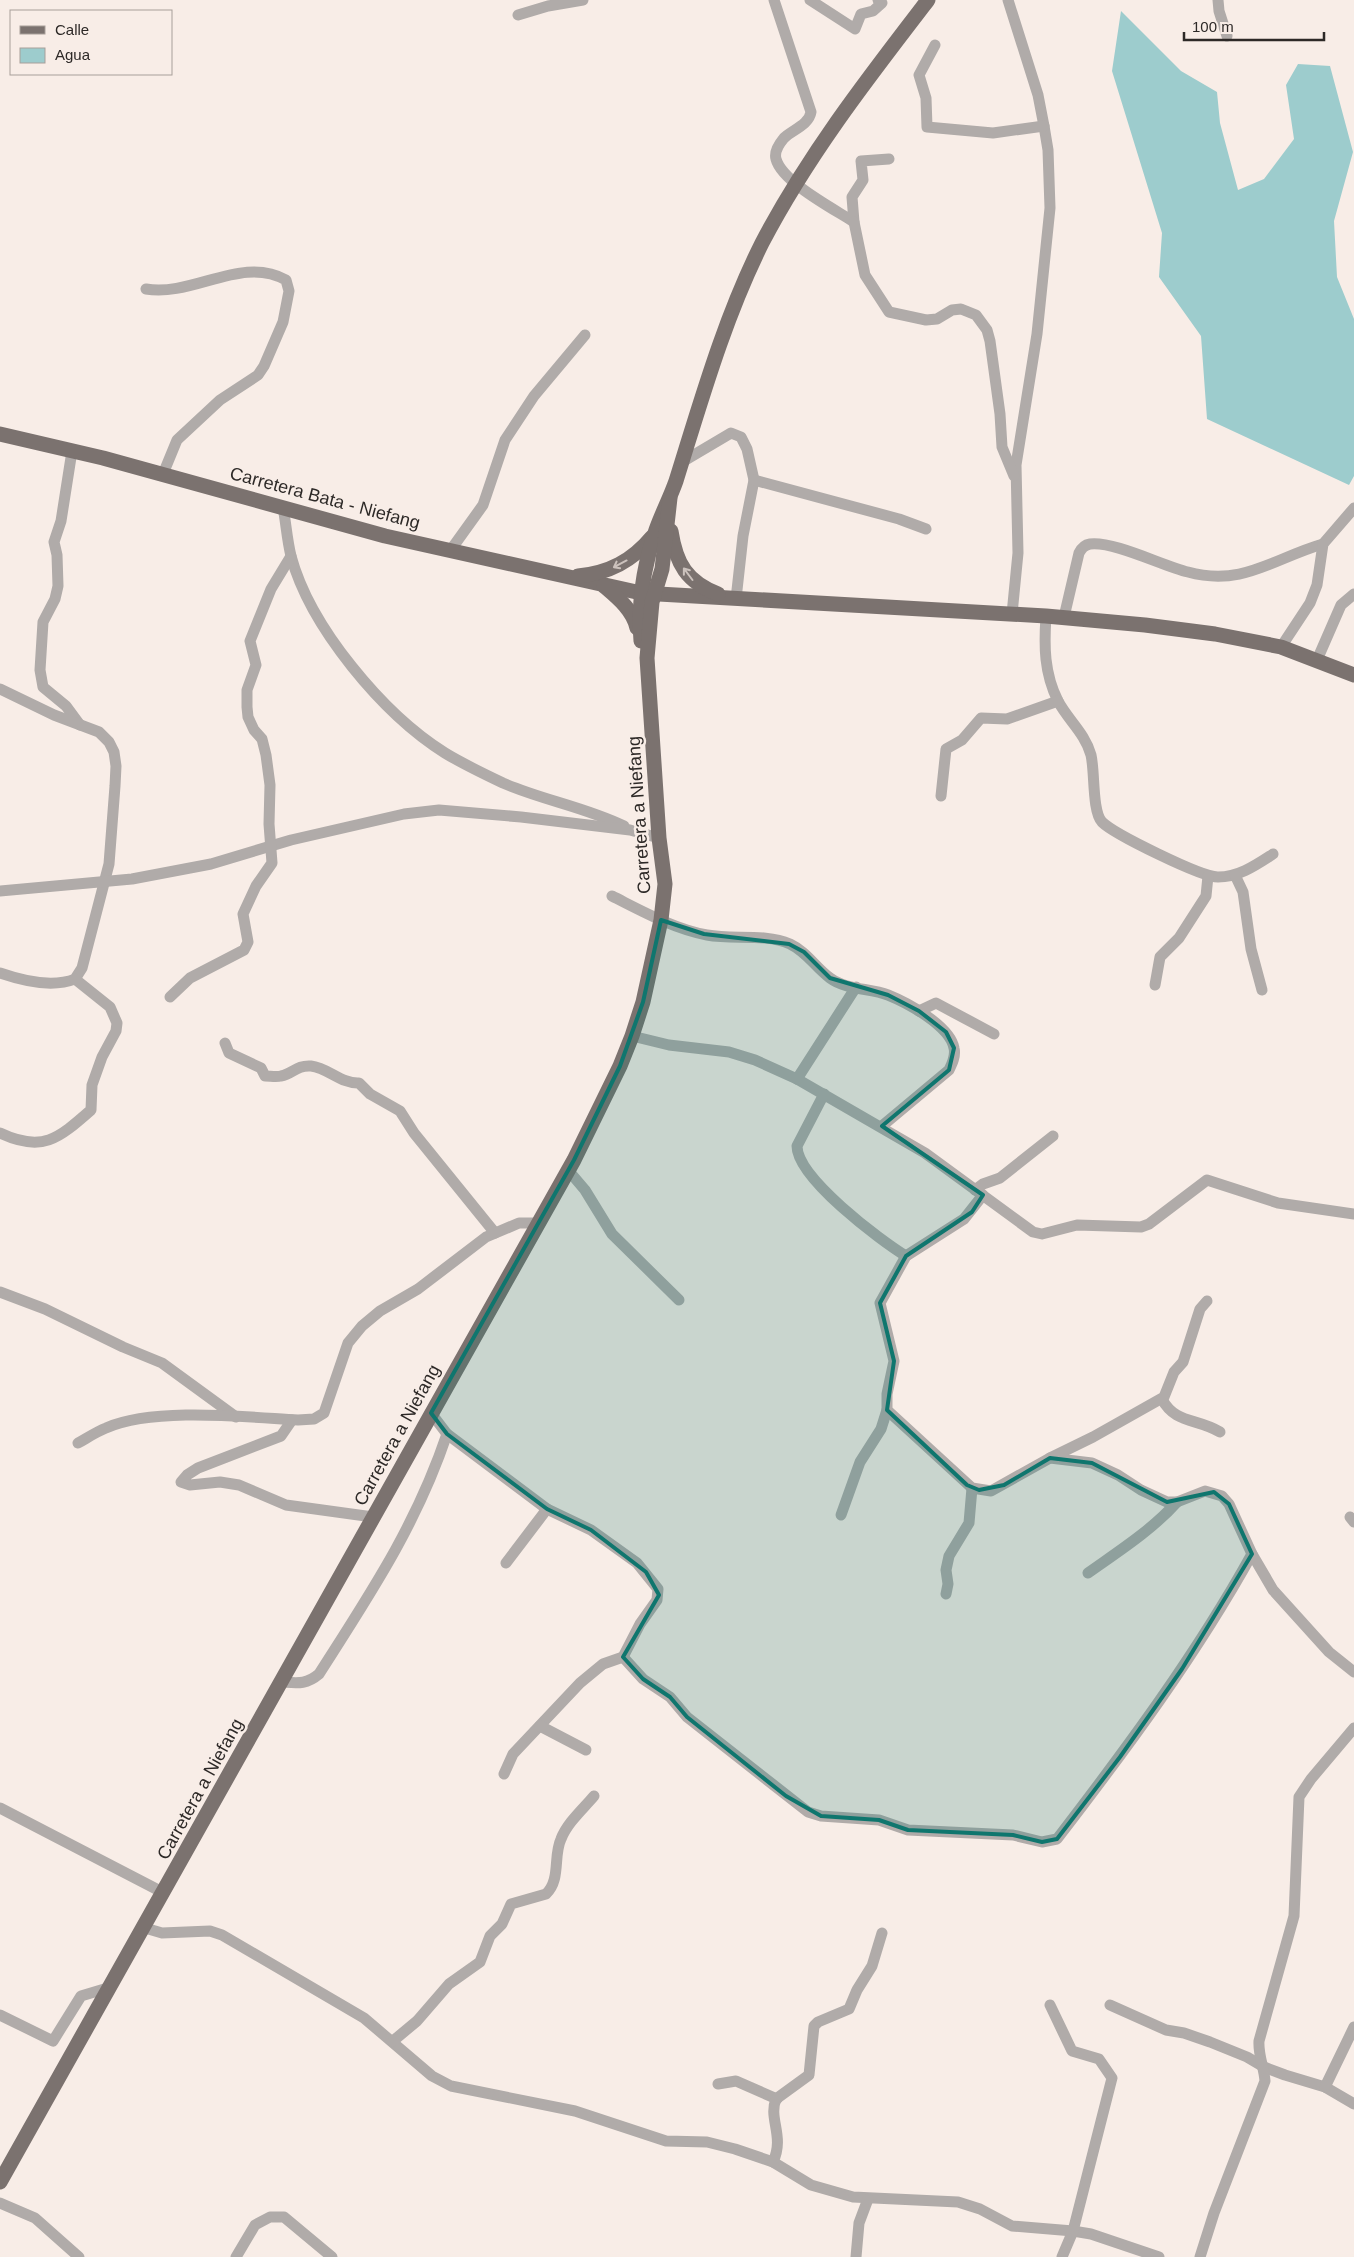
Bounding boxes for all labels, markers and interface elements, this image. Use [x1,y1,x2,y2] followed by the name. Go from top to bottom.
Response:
[10,10,172,75] legend
[1184,10,1324,42] scale bar
[1192,18,1234,35] text: 100 m
[55,21,89,38] text: Calle
[55,46,91,63] text: Agua
[228,463,422,533] street label: Carretera Bata - Niefang
[613,560,628,569] one-way arrow
[683,567,693,581] one-way arrow
[624,735,654,895] street label: Carretera a Niefang
[350,1361,444,1509] street label: Carretera a Niefang
[153,1715,247,1863] street label: Carretera a Niefang

